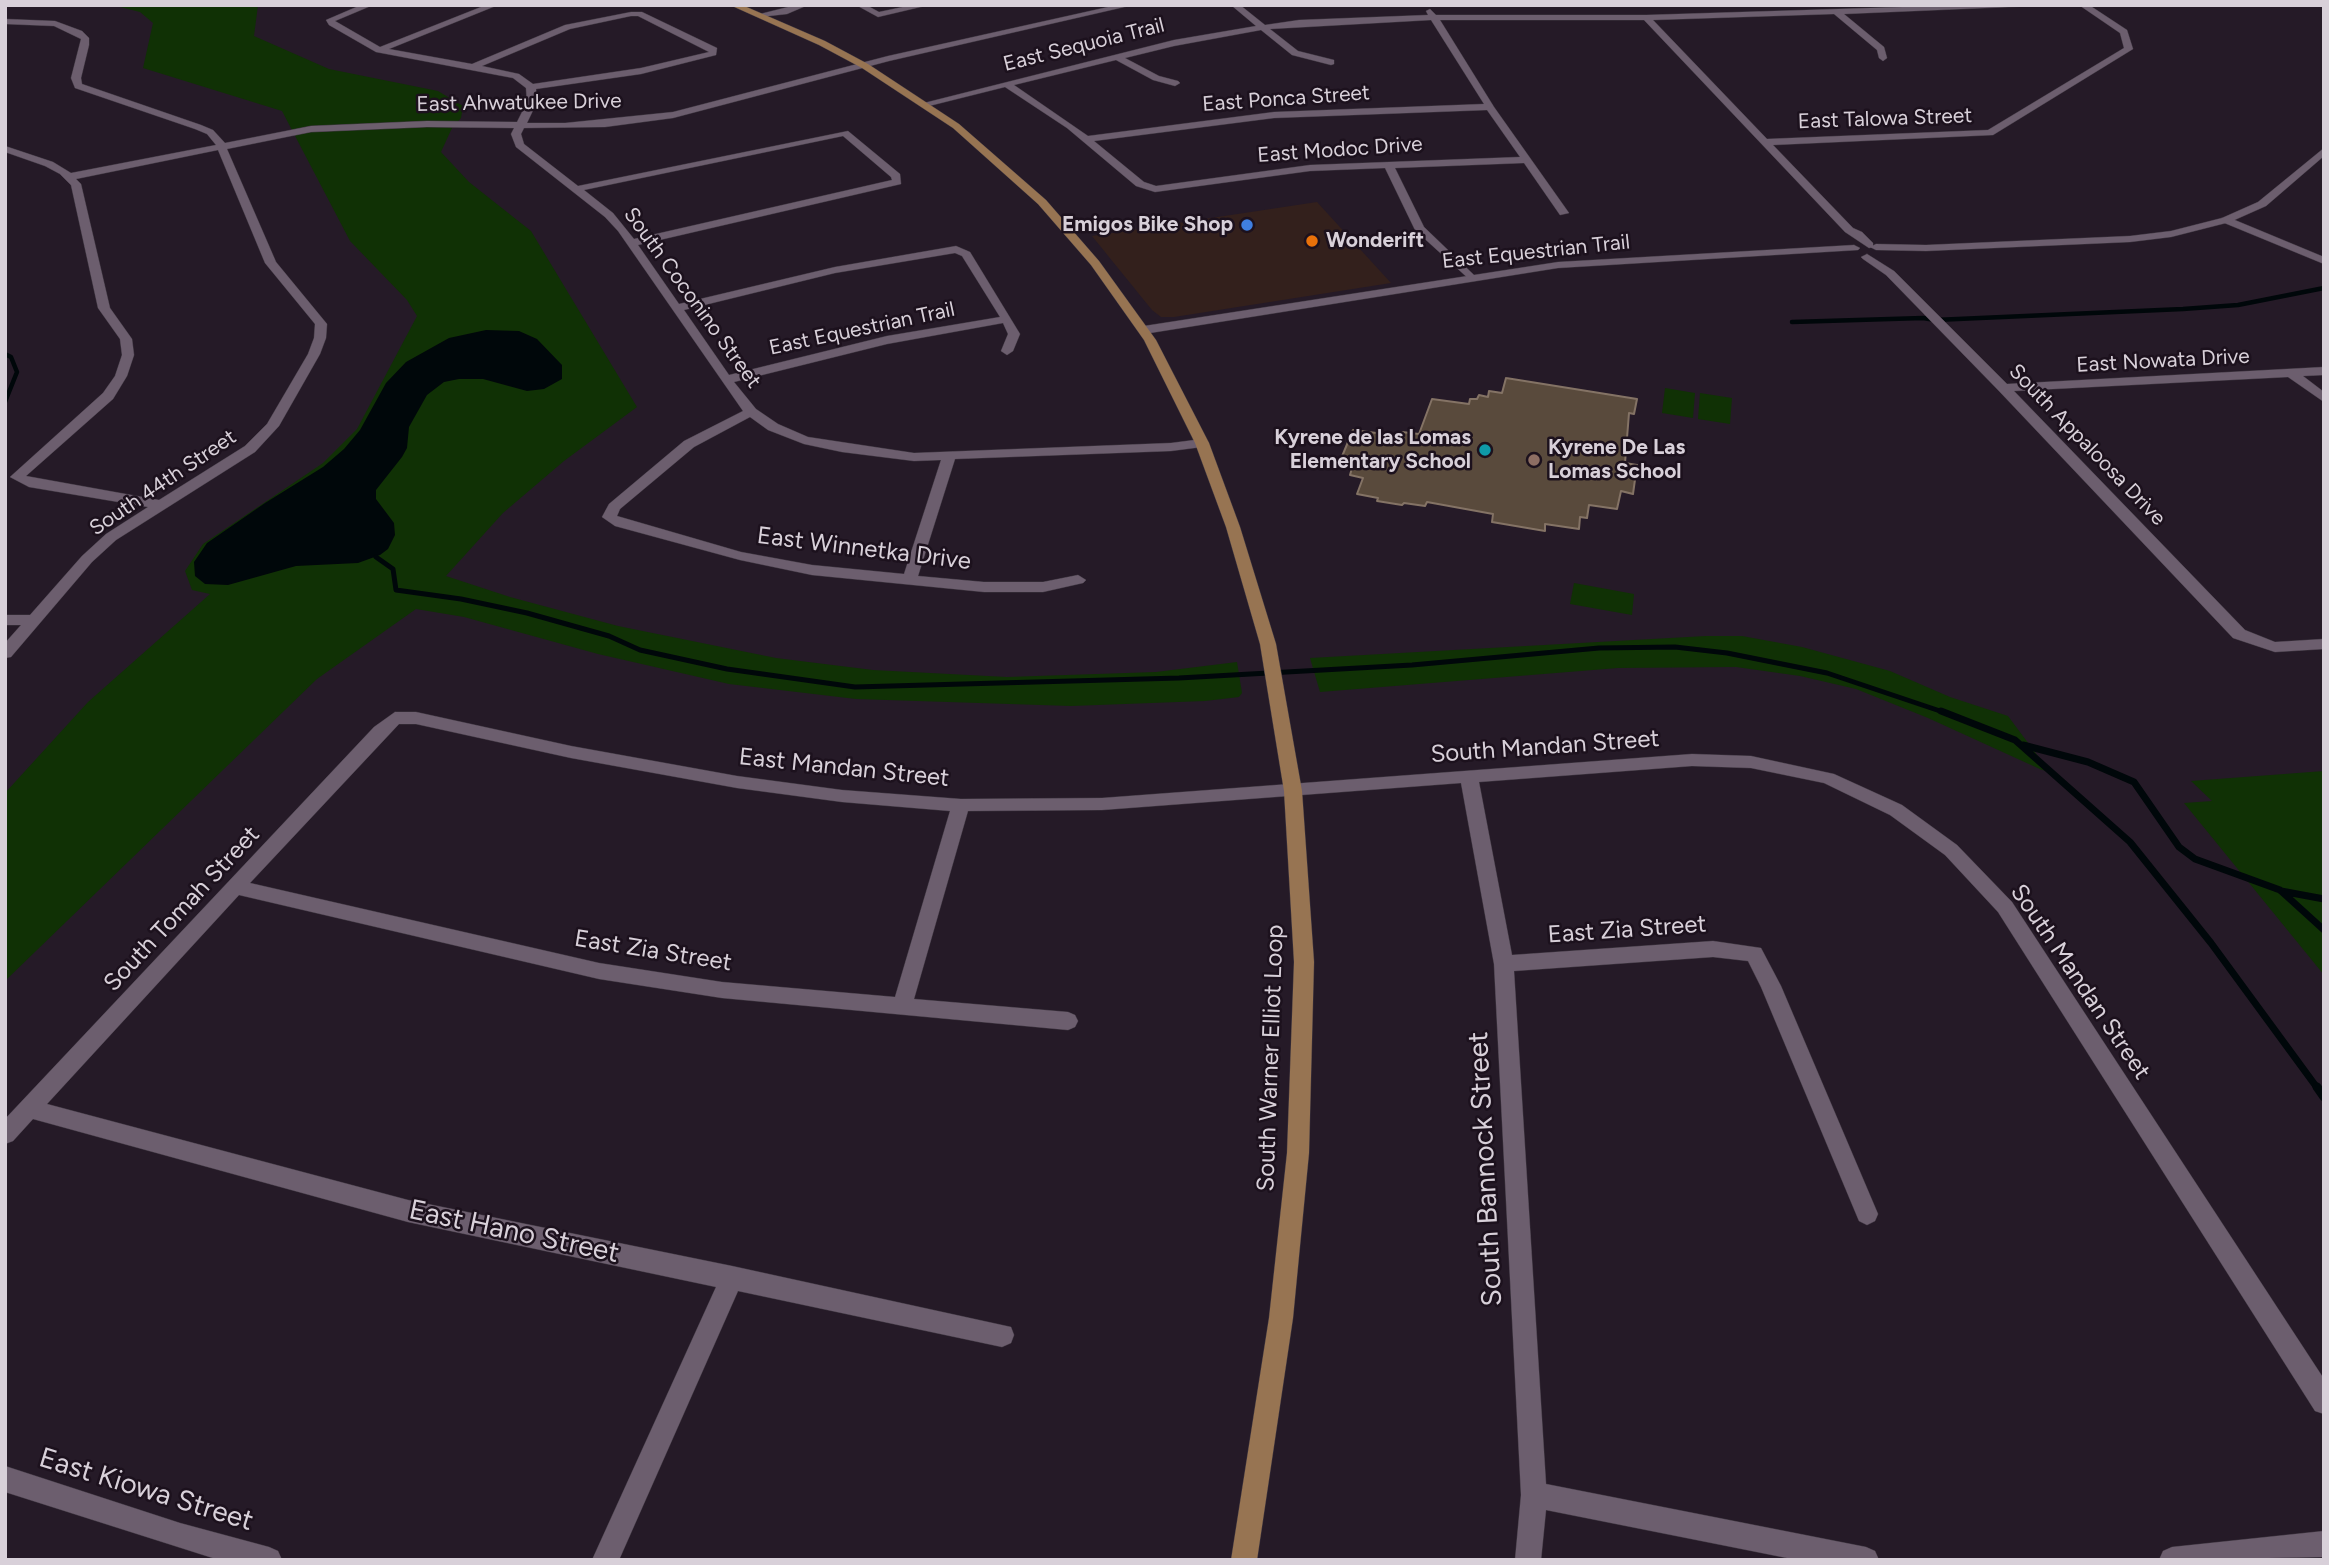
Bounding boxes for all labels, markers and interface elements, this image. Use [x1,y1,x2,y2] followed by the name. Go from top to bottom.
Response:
[1001,13,1167,77] street label: East Sequoia Trail
[1201,81,1371,117] street label: East Ponca Street
[416,89,622,117] street label: East Ahwatukee Drive
[1797,103,1973,135] street label: East Talowa Street
[1257,132,1423,168] street label: East Modoc Drive
[618,203,766,393] street label: South Coconino Street
[1062,212,1233,238] place label: Emigos Bike Shop
[1239,217,1255,233] marker: Emigos Bike Shop
[1326,228,1424,254] place label: Wonderift
[1441,230,1631,274] street label: East Equestrian Trail
[1304,233,1320,249] marker: Wonderift
[767,297,957,361] street label: East Equestrian Trail
[2076,344,2250,378] street label: East Nowata Drive
[2003,359,2171,531] street label: South Appaloosa Drive
[85,425,241,541] street label: South 44th Street
[1274,425,1471,475] place label: Kyrene de las Lomas Elementary School
[1548,435,1685,485] place label: Kyrene De Las Lomas School
[1477,442,1493,458] marker: Kyrene de las Lomas Elementary School
[1526,452,1542,468] marker: Kyrene De Las Lomas School
[755,522,973,576] street label: East Winnetka Drive
[1430,725,1660,769] street label: South Mandan Street
[737,743,951,793] street label: East Mandan Street
[98,820,266,998] street label: South Tomah Street
[2004,879,2156,1085] street label: South Mandan Street
[1547,910,1707,950] street label: East Zia Street
[572,924,734,978] street label: East Zia Street
[1252,924,1290,1192] street label: South Warner Elliot Loop
[1462,1031,1510,1307] street label: South Bannock Street
[406,1193,622,1271] street label: East Hano Street
[35,1441,257,1539] street label: East Kiowa Street

